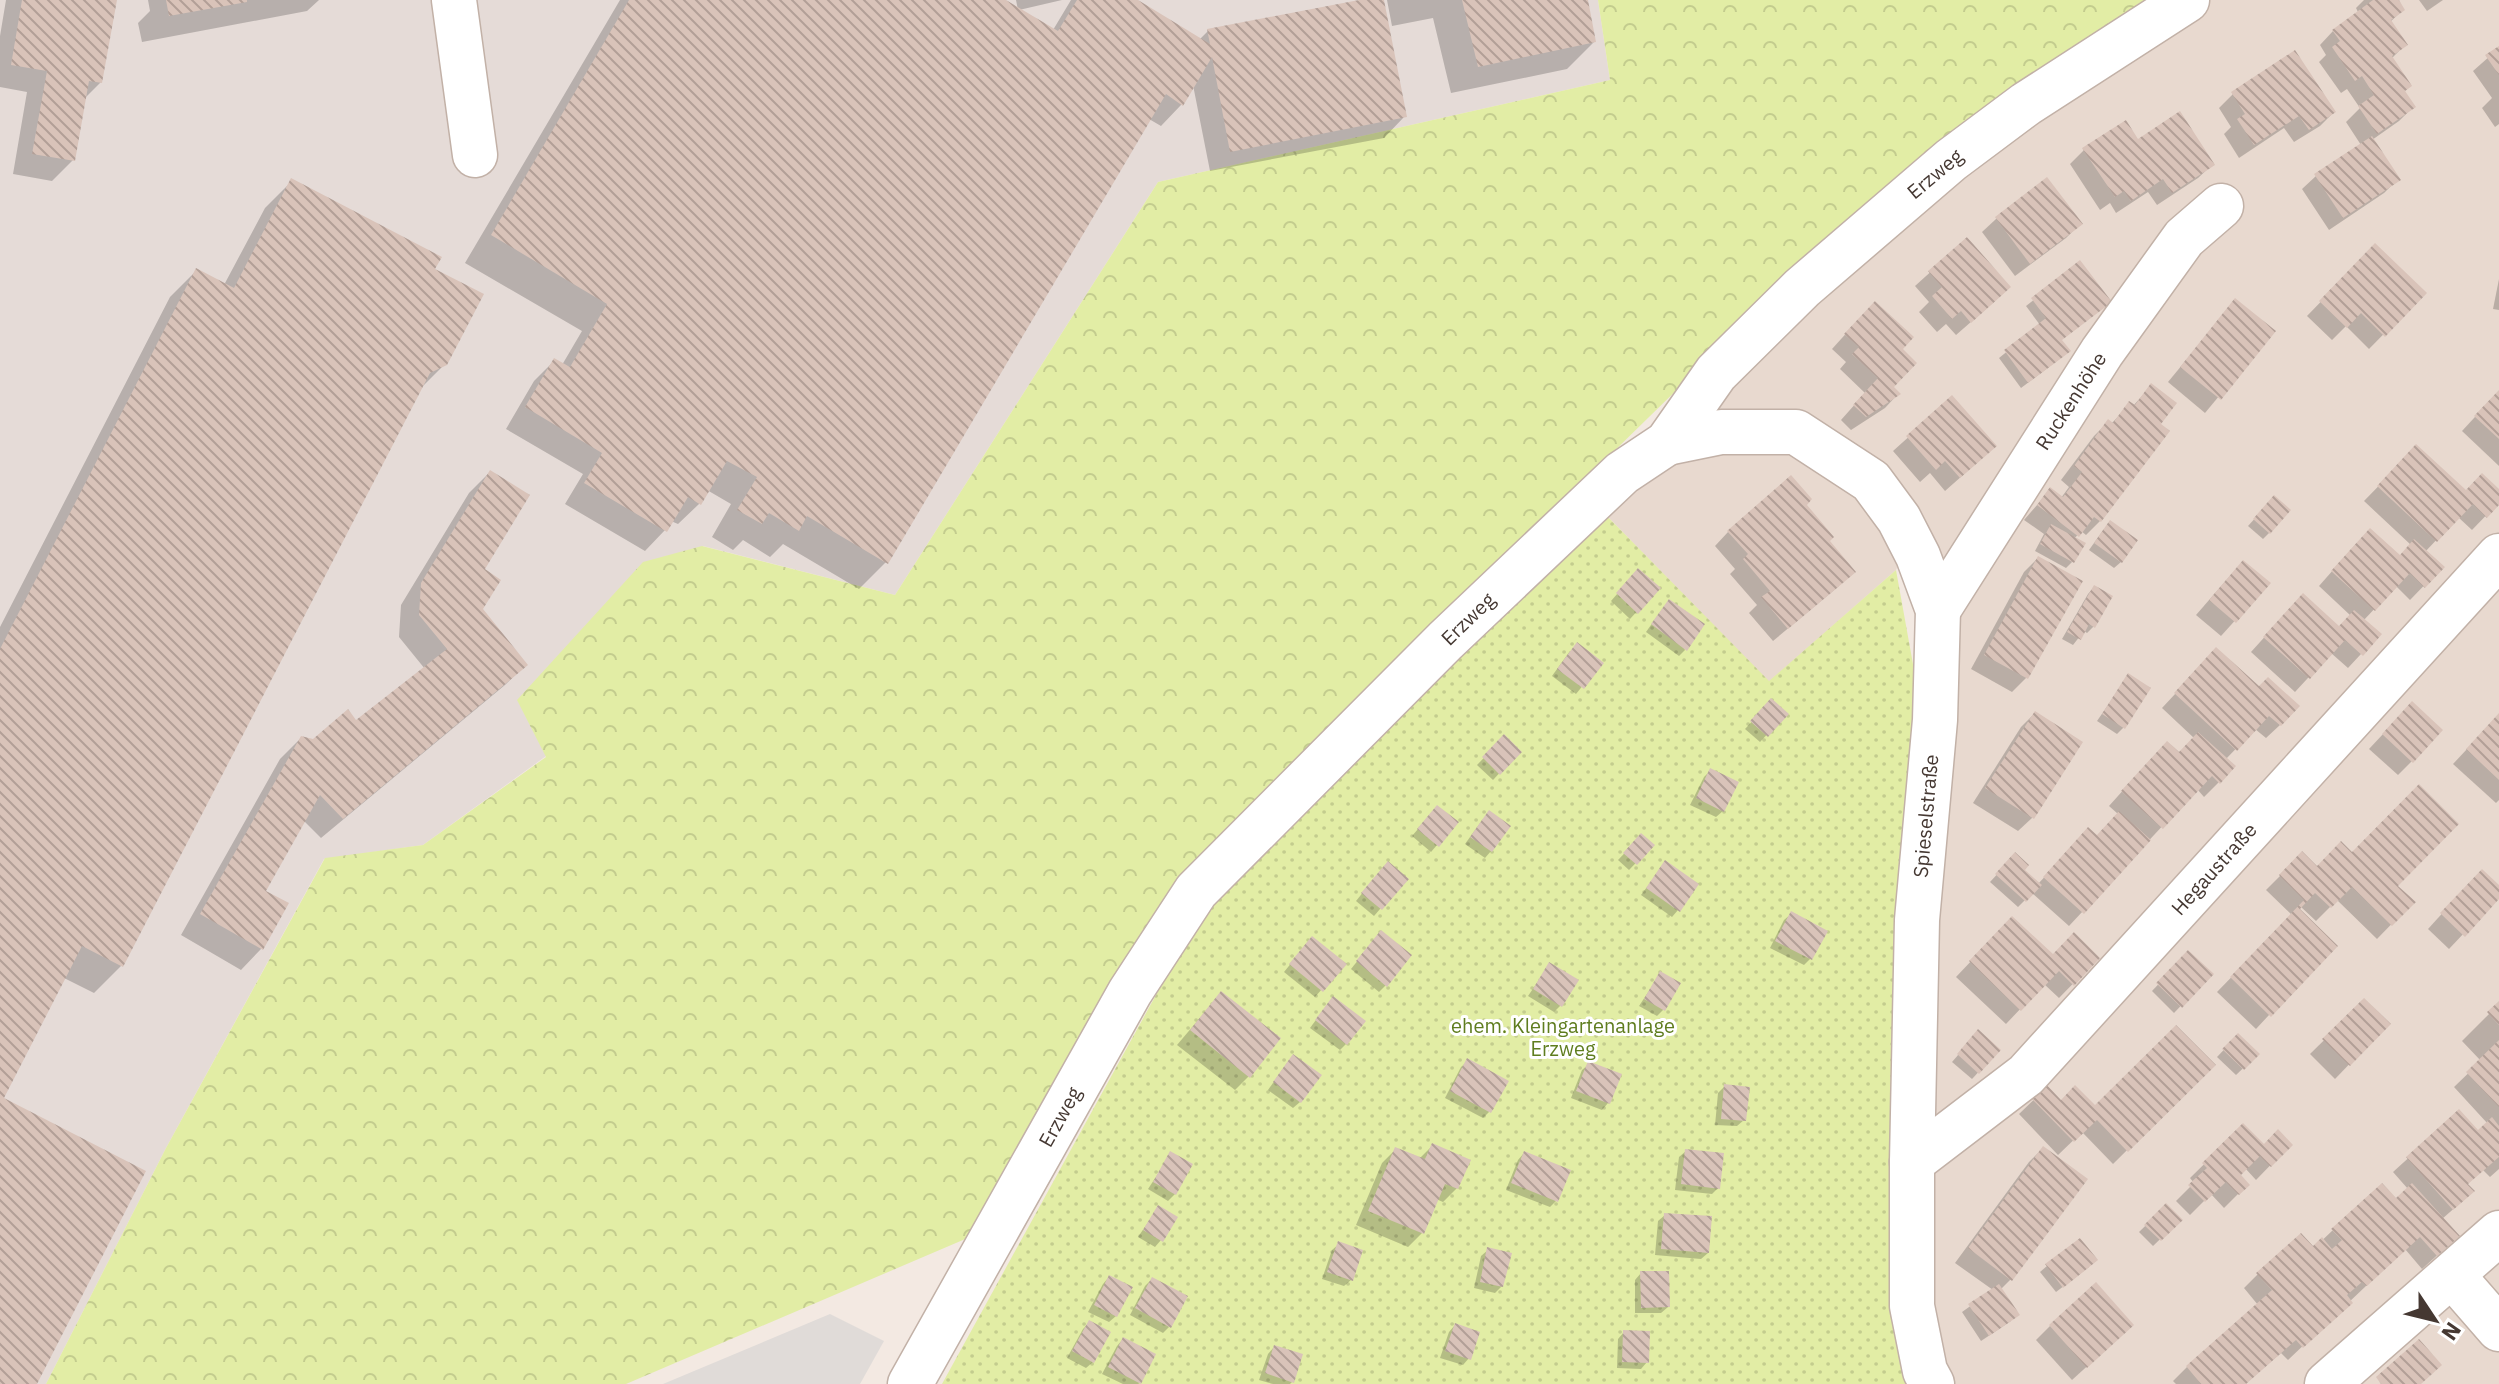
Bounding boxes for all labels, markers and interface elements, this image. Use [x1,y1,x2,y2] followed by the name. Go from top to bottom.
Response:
[1901,142,1969,205] street label: Erzweg
[2029,347,2112,455] street label: Ruckenhöhe
[1435,586,1501,651] street label: Erzweg
[1907,753,1944,879] street label: Spieselstraße
[2165,817,2262,921] street label: Hegaustraße
[1451,1012,1675,1062] park label: ehem. Kleingartenanlage Erzweg
[1032,1081,1087,1152] street label: Erzweg
[2395,1280,2475,1360] north arrow
[2435,1317,2468,1347] text: N

